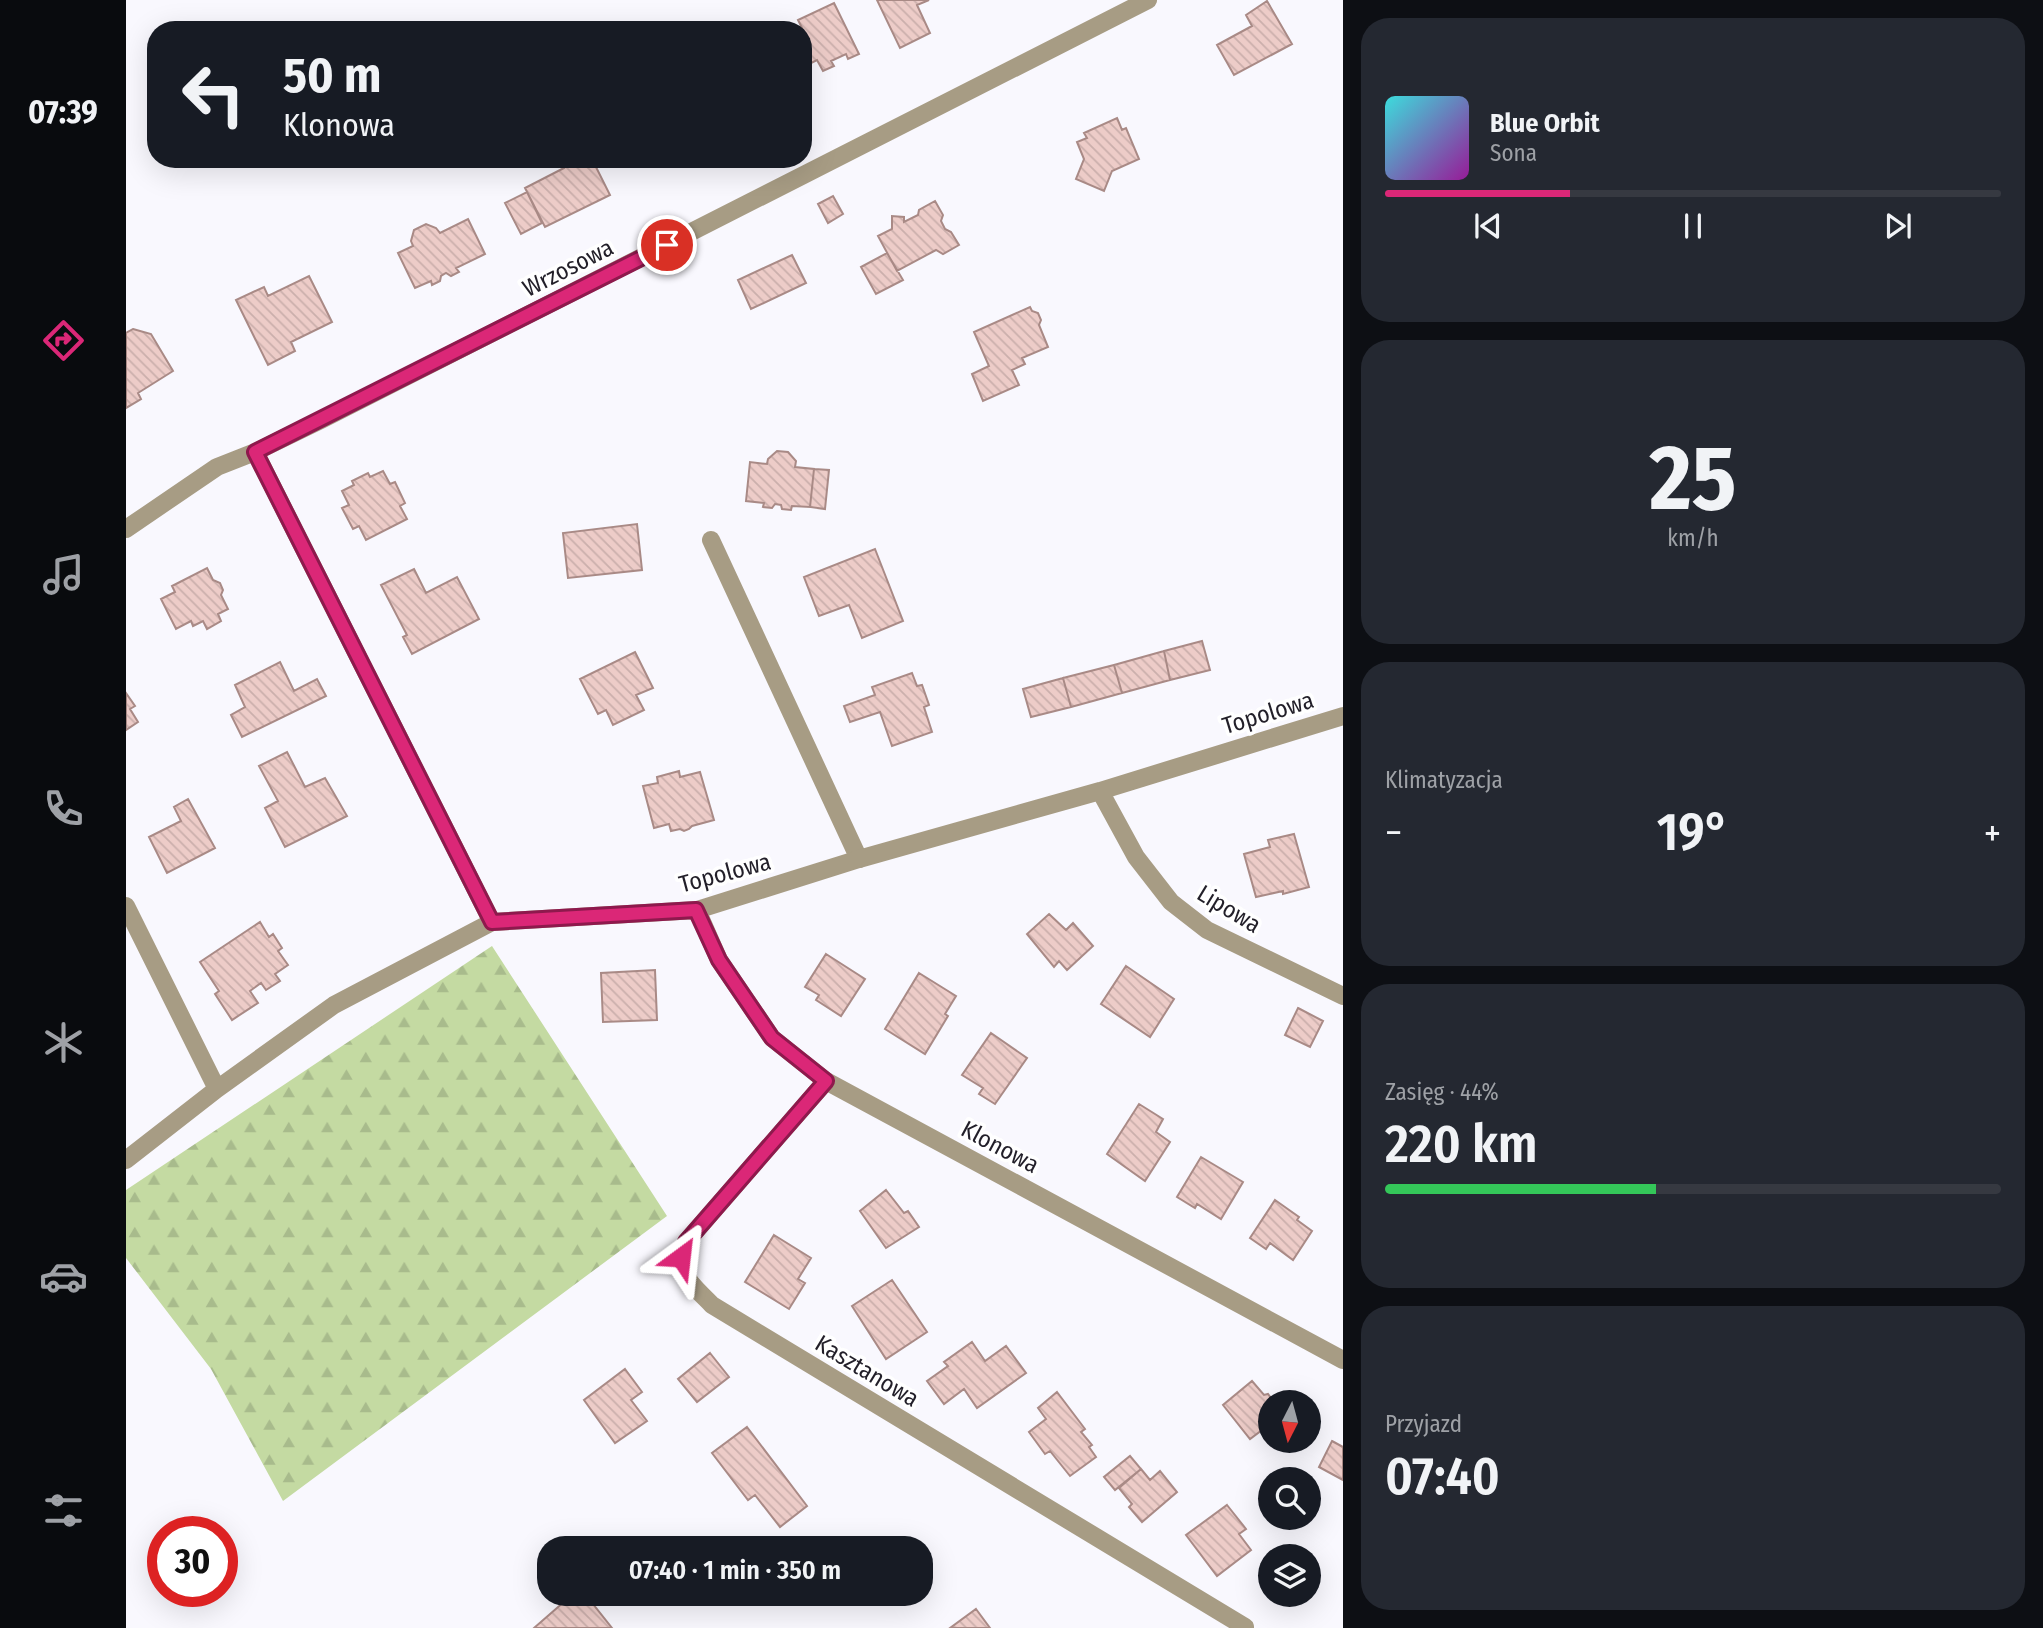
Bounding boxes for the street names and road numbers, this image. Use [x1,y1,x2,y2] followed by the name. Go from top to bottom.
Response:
[518,233,618,303] street label: Wrzosowa
[1219,686,1317,740] street label: Topolowa
[676,847,774,899] street label: Topolowa
[1192,879,1266,939] street label: Lipowa
[956,1115,1044,1179] street label: Klonowa
[810,1329,924,1413] street label: Kasztanowa

